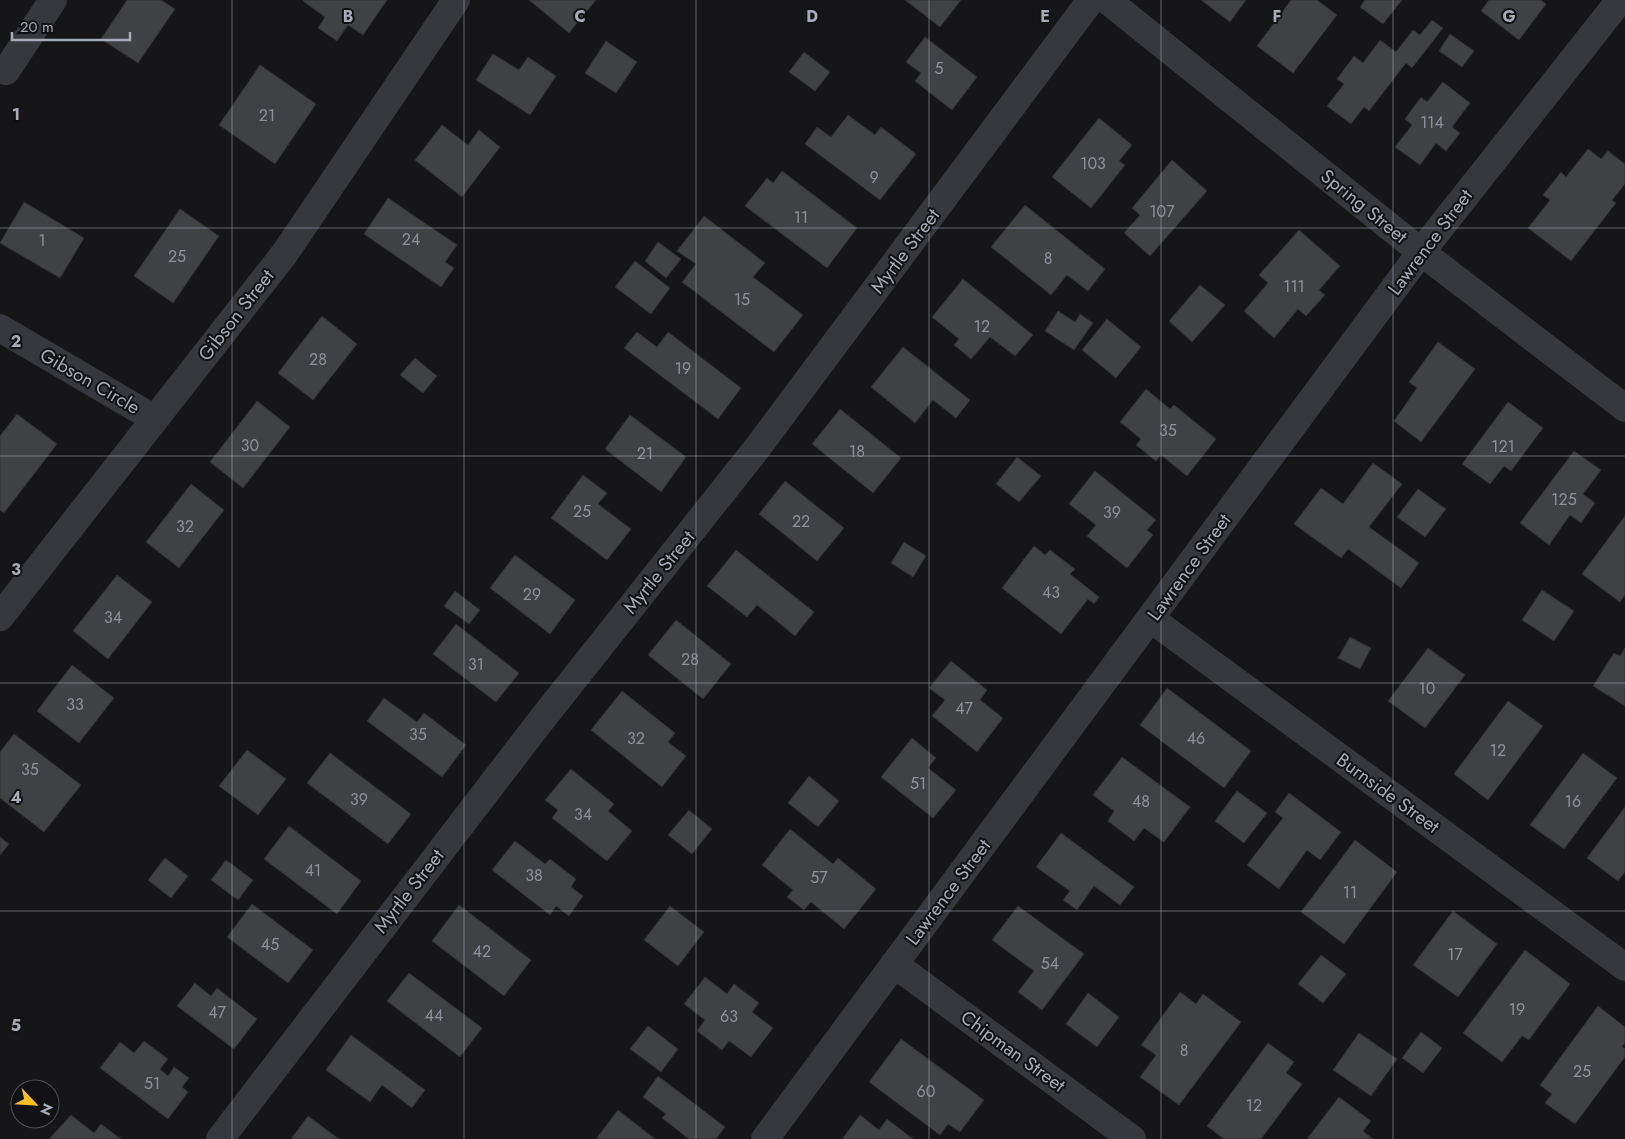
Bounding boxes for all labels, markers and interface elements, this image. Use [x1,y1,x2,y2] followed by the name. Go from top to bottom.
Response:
[343,5,353,28] text: B
[574,5,586,28] text: C
[806,5,818,28] text: D
[1040,5,1050,28] text: E
[1273,5,1281,28] text: F
[1502,5,1516,28] text: G
[12,10,130,42] scale bar
[20,16,54,38] text: 20 m
[934,57,944,80] house number: 5
[12,103,20,126] text: 1
[259,104,275,127] house number: 21
[1420,111,1444,134] house number: 114
[1080,152,1106,175] house number: 103
[1315,163,1413,250] street label: Spring Street
[869,166,879,189] house number: 9
[1381,183,1479,301] street label: Lawrence Street
[1149,200,1175,223] house number: 107
[864,203,946,299] street label: Myrtle Street
[794,206,808,229] house number: 11
[402,228,420,251] house number: 24
[38,229,46,252] house number: 1
[168,245,186,268] house number: 25
[1044,247,1052,270] house number: 8
[192,263,281,366] street label: Gibson Street
[1283,275,1305,298] house number: 111
[734,288,750,311] house number: 15
[974,315,990,338] house number: 12
[11,330,21,353] text: 2
[35,341,145,421] street label: Gibson Circle
[309,348,327,371] house number: 28
[675,357,691,380] house number: 19
[1159,419,1177,442] house number: 35
[241,434,259,457] house number: 30
[1491,435,1515,458] house number: 121
[849,440,865,463] house number: 18
[637,442,653,465] house number: 21
[1551,488,1577,511] house number: 125
[573,500,591,523] house number: 25
[1103,501,1121,524] house number: 39
[1141,508,1237,626] street label: Lawrence Street
[792,510,810,533] house number: 22
[176,515,194,538] house number: 32
[617,524,701,619] street label: Myrtle Street
[11,558,21,581] text: 3
[1042,581,1060,604] house number: 43
[523,583,541,606] house number: 29
[104,606,122,629] house number: 34
[681,648,699,671] house number: 28
[468,653,484,676] house number: 31
[1419,677,1435,700] house number: 10
[66,693,84,716] house number: 33
[955,697,973,720] house number: 47
[409,723,427,746] house number: 35
[627,727,645,750] house number: 32
[1187,727,1205,750] house number: 46
[1490,739,1506,762] house number: 12
[1331,746,1445,840] street label: Burnside Street
[21,758,39,781] house number: 35
[910,772,926,795] house number: 51
[10,786,22,809] text: 4
[350,788,368,811] house number: 39
[1132,790,1150,813] house number: 48
[1565,790,1581,813] house number: 16
[574,803,592,826] house number: 34
[899,833,997,951] street label: Lawrence Street
[368,843,451,939] street label: Myrtle Street
[305,859,321,882] house number: 41
[525,864,543,887] house number: 38
[810,866,828,889] house number: 57
[1343,881,1357,904] house number: 11
[261,933,279,956] house number: 45
[473,940,491,963] house number: 42
[1447,943,1463,966] house number: 17
[1041,952,1059,975] house number: 54
[1509,998,1525,1021] house number: 19
[208,1001,226,1024] house number: 47
[425,1004,443,1027] house number: 44
[955,1004,1071,1099] street label: Chipman Street
[720,1005,738,1028] house number: 63
[11,1014,21,1037] text: 5
[1180,1039,1188,1062] house number: 8
[1573,1060,1591,1083] house number: 25
[144,1072,160,1095] house number: 51
[10,1079,60,1129] north arrow
[917,1080,935,1103] house number: 60
[1246,1094,1262,1117] house number: 12
[35,1100,58,1119] text: N

